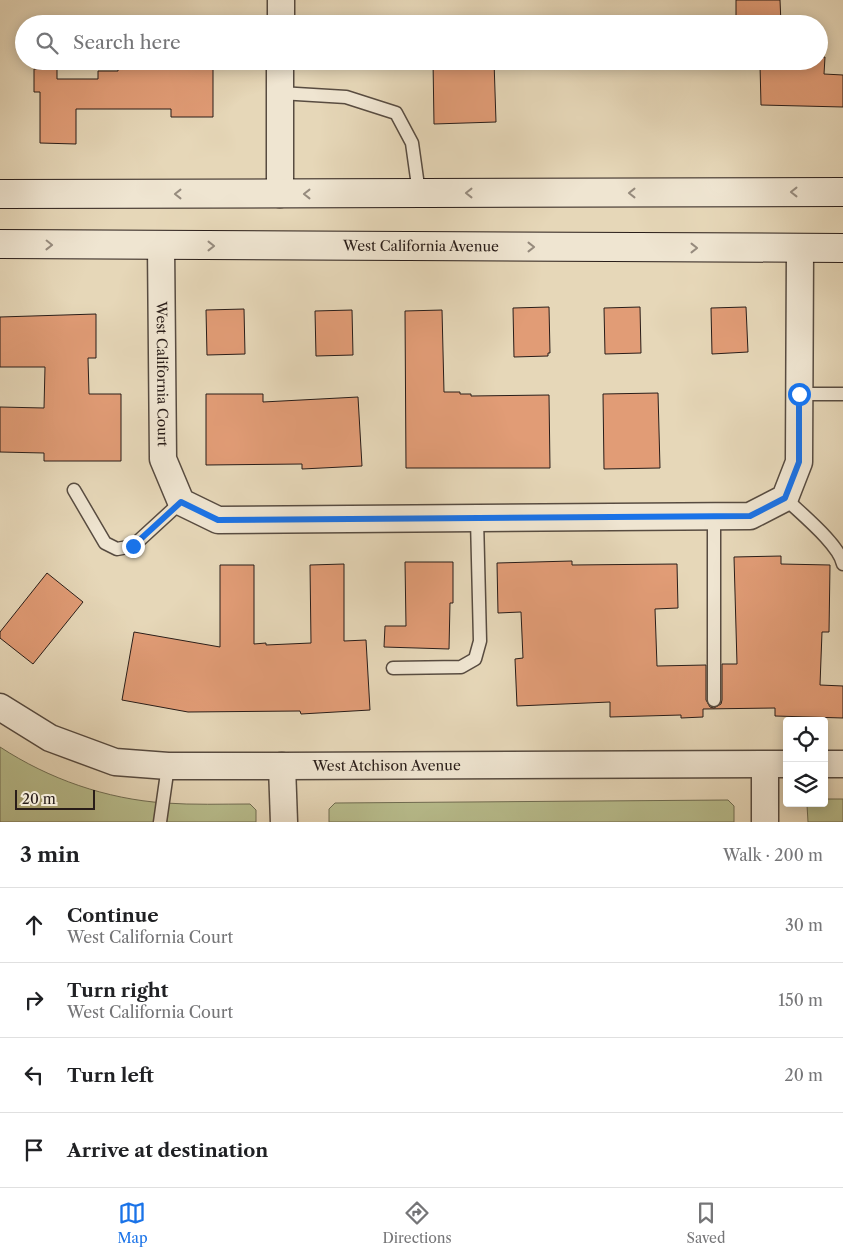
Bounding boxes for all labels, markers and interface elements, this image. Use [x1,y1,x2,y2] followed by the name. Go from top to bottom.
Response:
[15,15,828,70] search box
[33,29,61,57] icon: search
[73,31,181,54] text: Search here
[790,187,798,197] one-way arrow
[465,188,473,198] one-way arrow
[628,188,636,198] one-way arrow
[174,189,182,199] one-way arrow
[303,189,310,199] one-way arrow
[342,237,499,255] street label: West California Avenue
[45,240,53,250] one-way arrow
[208,241,215,251] one-way arrow
[527,242,535,253] one-way arrow
[690,243,698,253] one-way arrow
[153,300,172,447] street label: West California Court
[788,383,811,406] route start
[122,535,145,558] route end
[783,717,828,807] map controls
[783,717,828,762] button: locate
[312,756,461,775] street label: West Atchison Avenue
[783,762,828,807] button: layers
[15,787,95,810] scale bar
[22,790,56,808] text: 20 m
[20,842,80,867] text: 3 min
[723,845,823,865] text: Walk · 200 m
[67,904,159,927] text: Continue
[20,911,48,939] icon: ahead
[785,915,823,935] text: 30 m
[67,927,233,947] text: West California Court
[67,979,168,1002] text: Turn right
[20,986,48,1014] icon: right
[778,990,823,1010] text: 150 m
[67,1002,233,1022] text: West California Court
[20,1061,48,1089] icon: left
[67,1064,154,1087] text: Turn left
[784,1065,823,1085] text: 20 m
[20,1136,48,1164] icon: arrive
[67,1139,268,1162] text: Arrive at destination
[117,1199,148,1247] tab: Map
[382,1199,452,1247] tab: Directions
[687,1199,725,1247] tab: Saved

